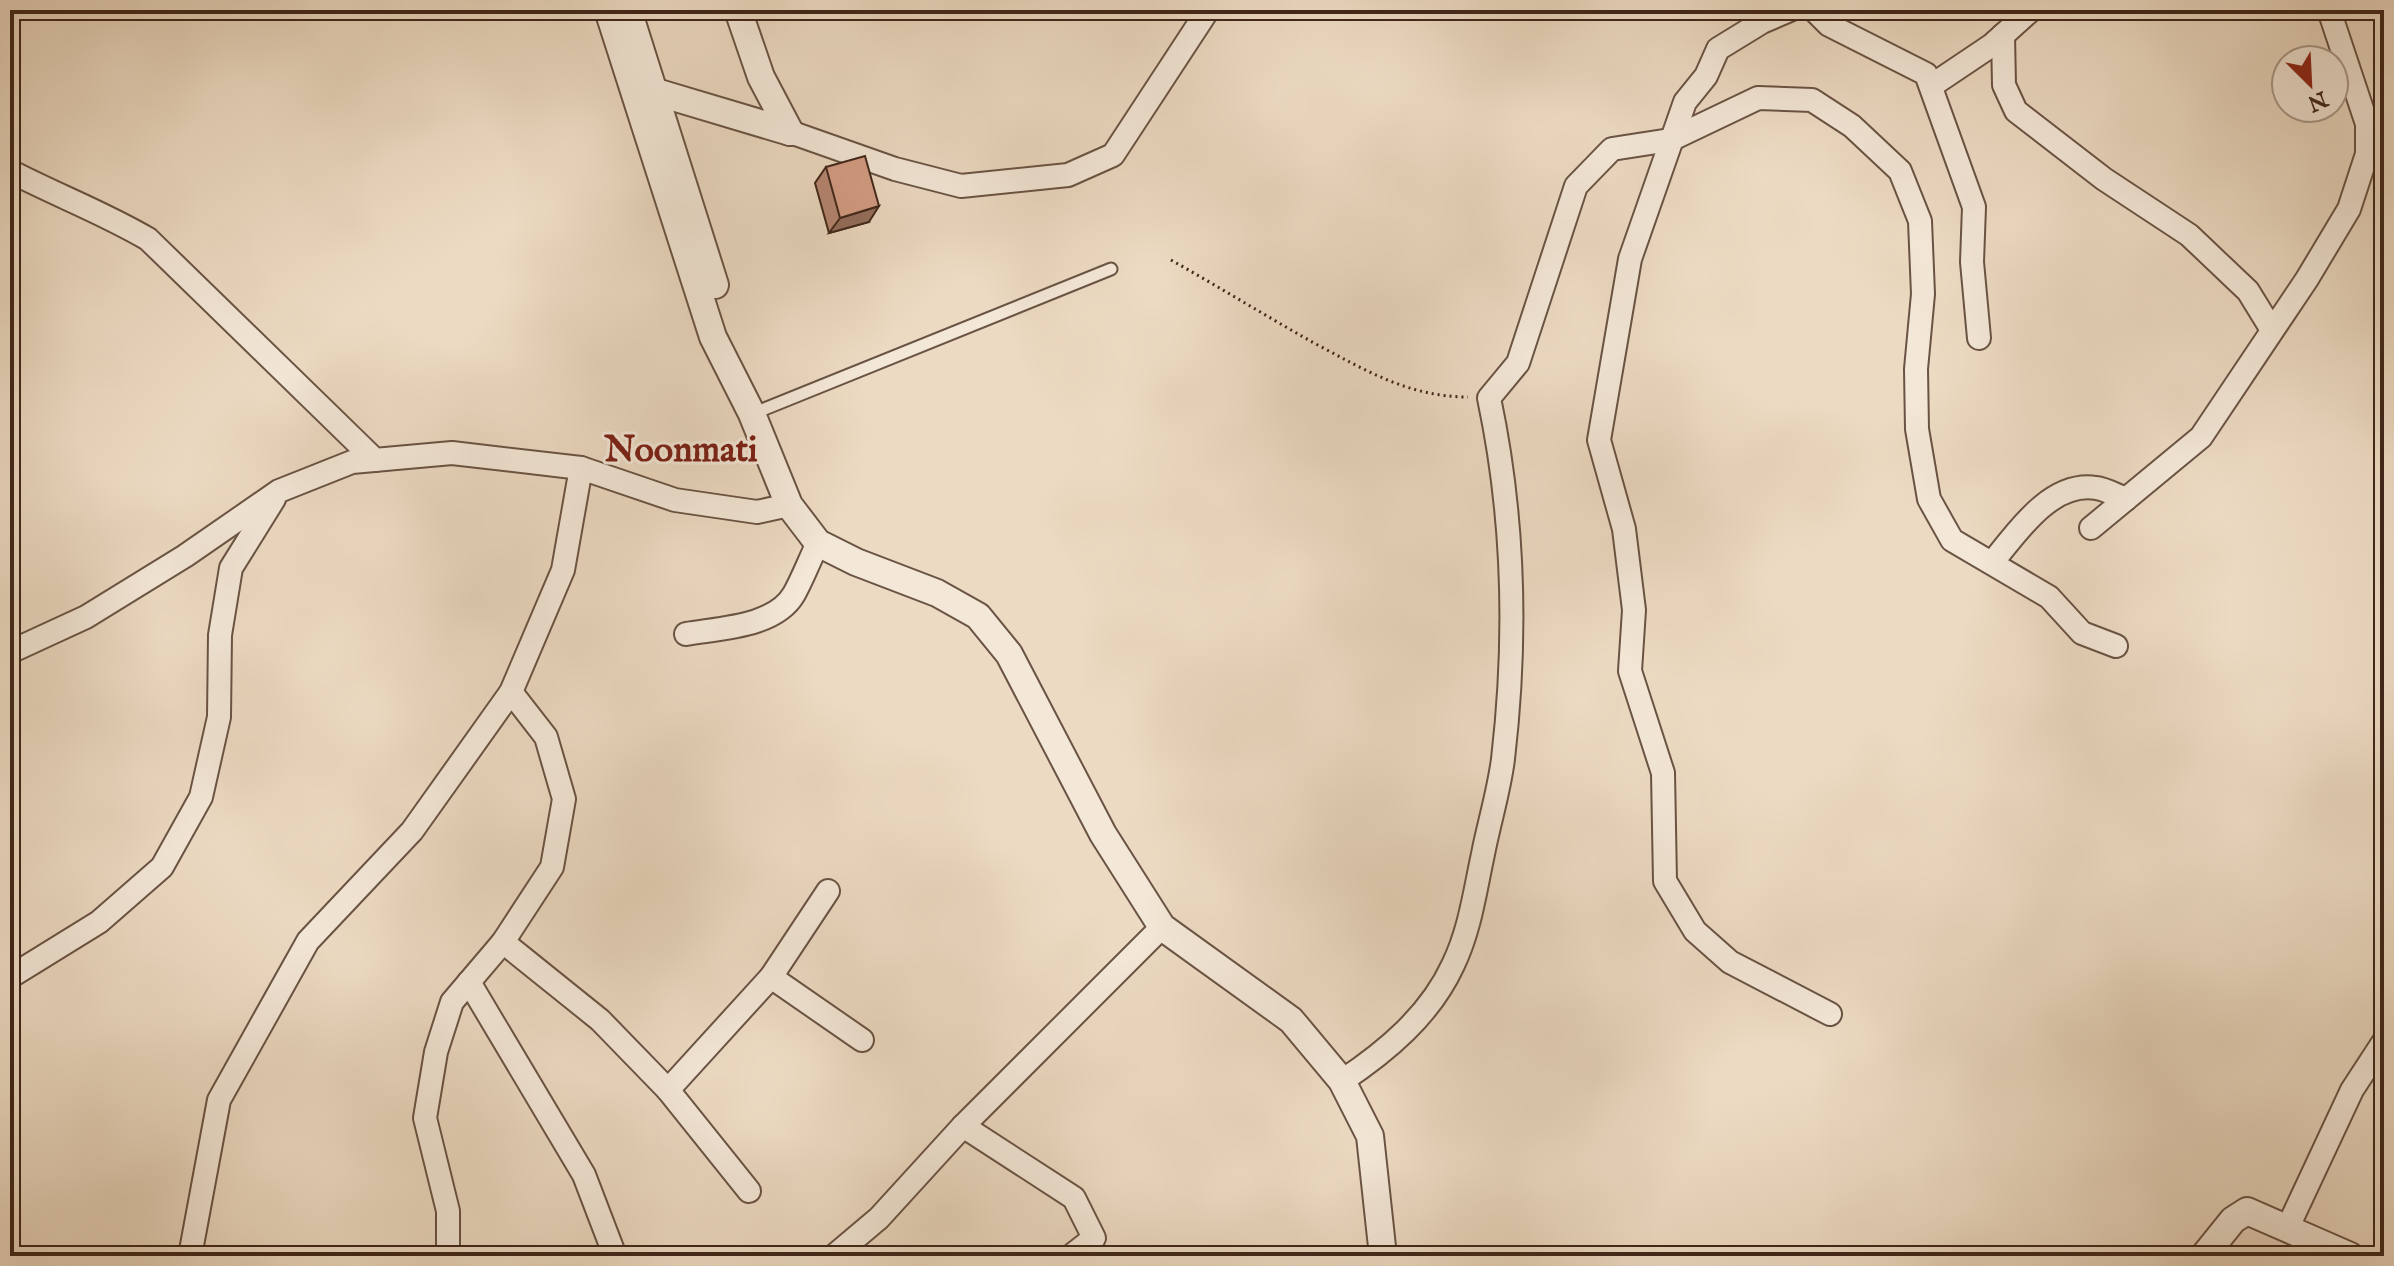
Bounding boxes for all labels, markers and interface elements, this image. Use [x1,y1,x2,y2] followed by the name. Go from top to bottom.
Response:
[2270,44,2350,124] north arrow
[2303,83,2333,117] text: N
[603,428,758,474] district label: Noonmati

